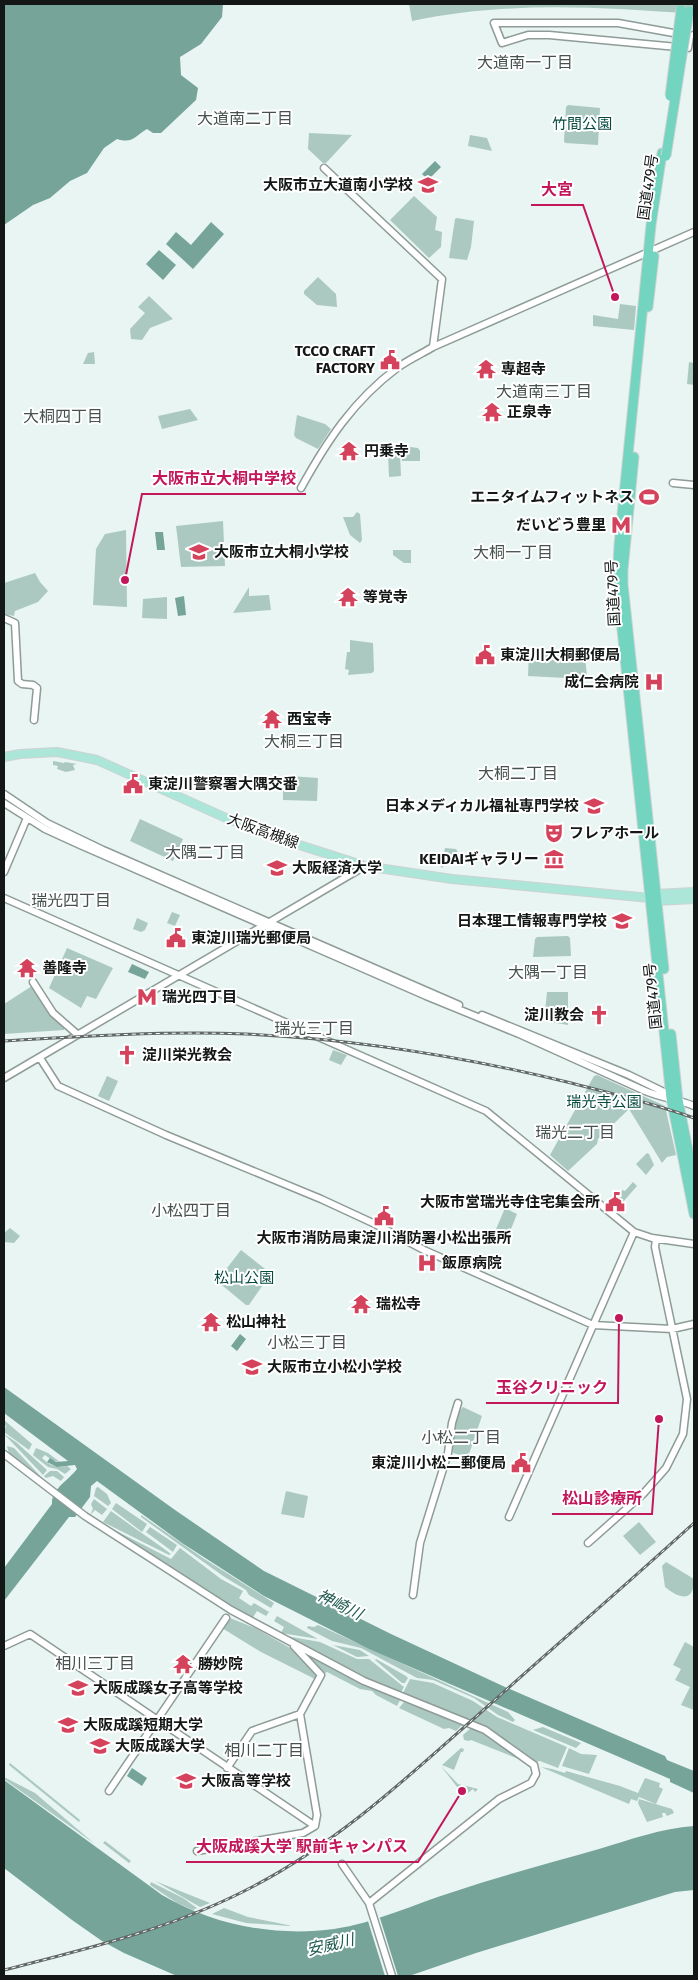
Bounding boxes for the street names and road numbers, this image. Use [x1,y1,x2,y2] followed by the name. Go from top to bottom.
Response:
[634,153,662,221] street label: 国道479号
[602,559,624,627] street label: 国道479号
[225,810,301,852] street label: 大阪高槻線
[641,962,665,1030] street label: 国道479号

